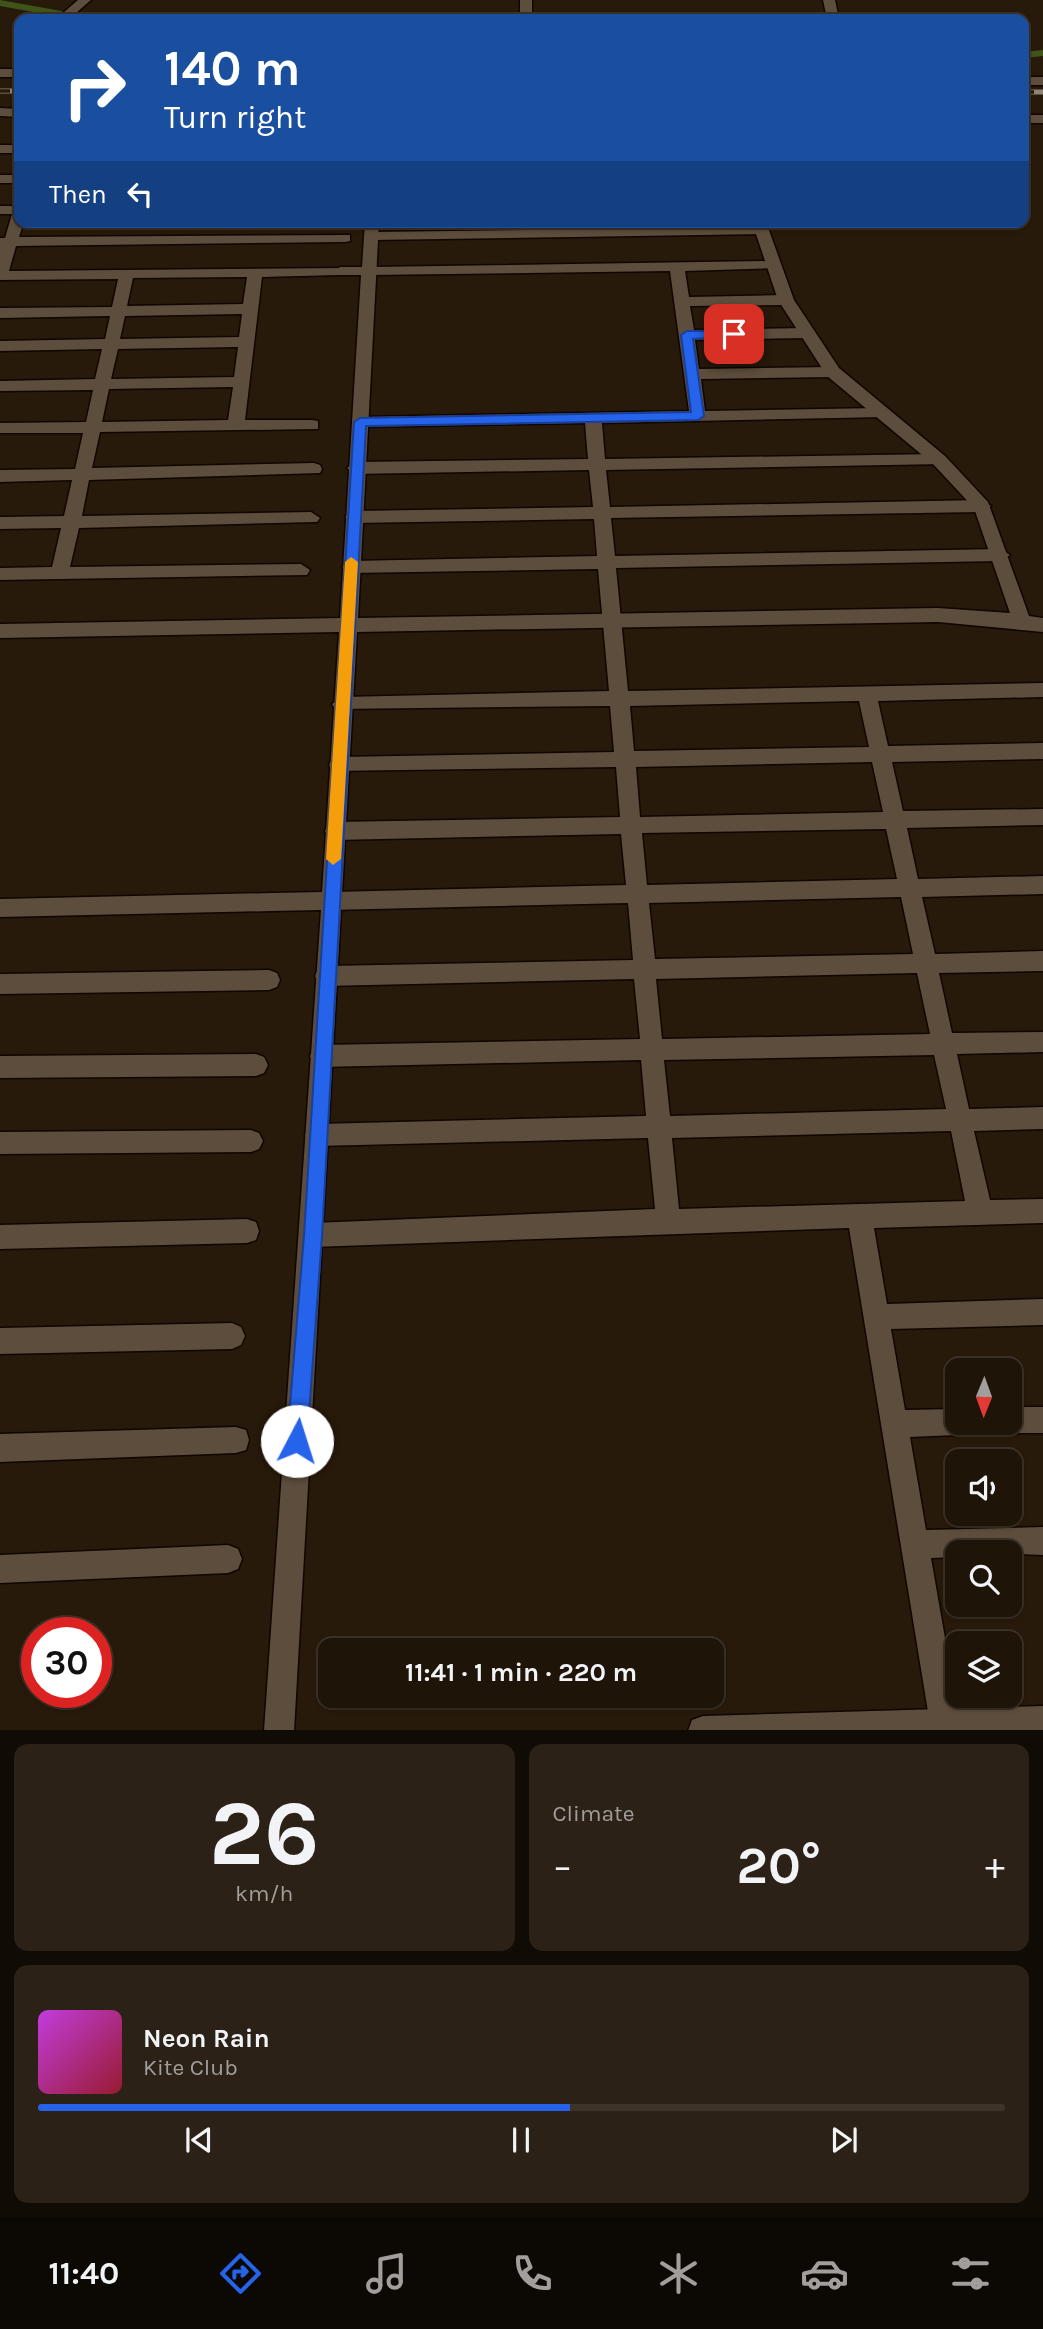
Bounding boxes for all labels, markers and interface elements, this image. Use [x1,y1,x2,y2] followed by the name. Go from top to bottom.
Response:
[164,40,301,97] text: 140 m
[49,42,140,133] icon: right
[164,99,306,136] text: Turn right
[121,175,159,213] icon: left
[49,179,107,210] text: Then
[704,304,764,364] pin
[715,315,753,353] icon: arrive
[945,1358,1022,1435] north arrow
[945,1358,1022,1708] map controls
[260,1404,334,1478] position arrow
[945,1449,1022,1526] button: sound
[945,1540,1022,1617] button: search
[21,1617,112,1708] speed limit sign: 30
[945,1631,1022,1708] button: layers
[405,1657,637,1688] text: 11:41 · 1 min · 220 m
[209,1781,319,1887] text: 26
[553,1800,635,1827] text: Climate
[736,1835,821,1896] text: 20°
[553,1844,572,1889] text: −
[985,1844,1005,1889] text: +
[235,1880,293,1907] text: km/h
[143,2023,270,2054] text: Neon Rain
[143,2054,238,2081] text: Kite Club
[180,2121,218,2159] icon: previous
[502,2121,540,2159] icon: pause
[825,2121,863,2159] icon: next
[216,2249,265,2298] icon: directions
[362,2249,411,2298] icon: music
[508,2249,557,2298] icon: phone
[654,2249,703,2298] icon: climate
[800,2249,849,2298] icon: car
[946,2249,995,2298] icon: filters
[48,2255,119,2292] text: 11:40

